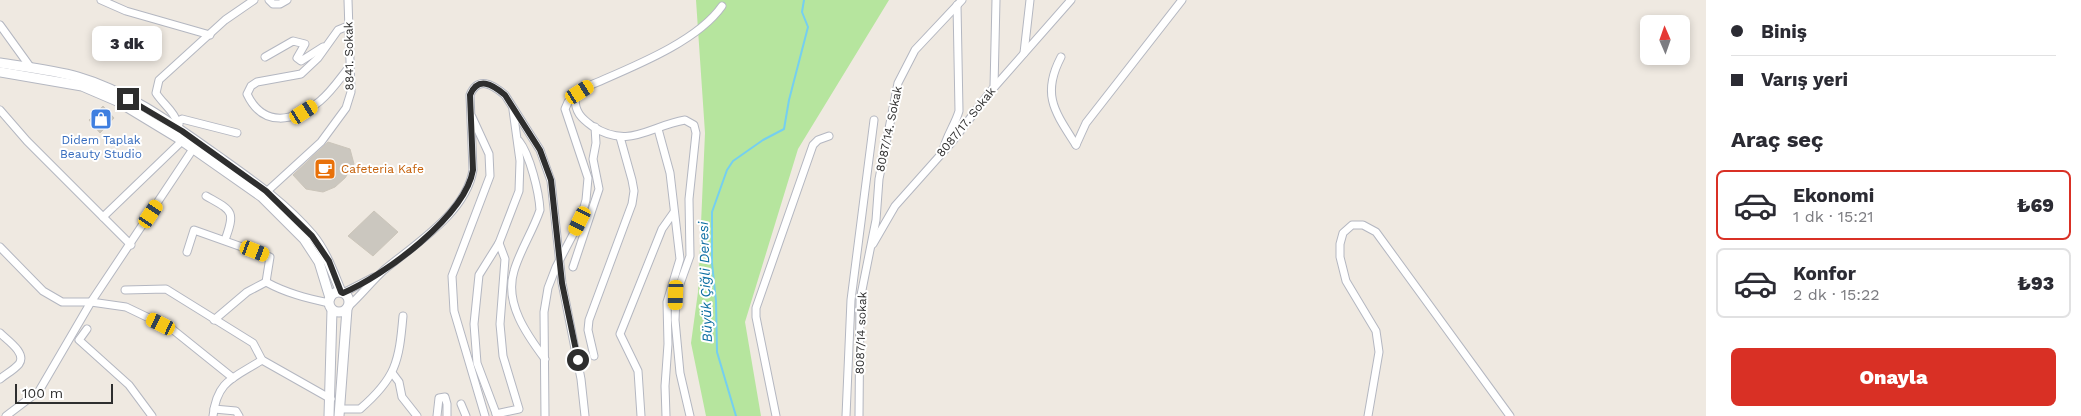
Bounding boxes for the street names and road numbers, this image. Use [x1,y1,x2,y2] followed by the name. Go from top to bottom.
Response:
[341,21,357,91] street label: 8841. Sokak
[934,84,999,160] street label: 8087/17. Sokak
[873,85,905,173] street label: 8087/14. Sokak
[853,291,869,375] street label: 8087/14 sokak

